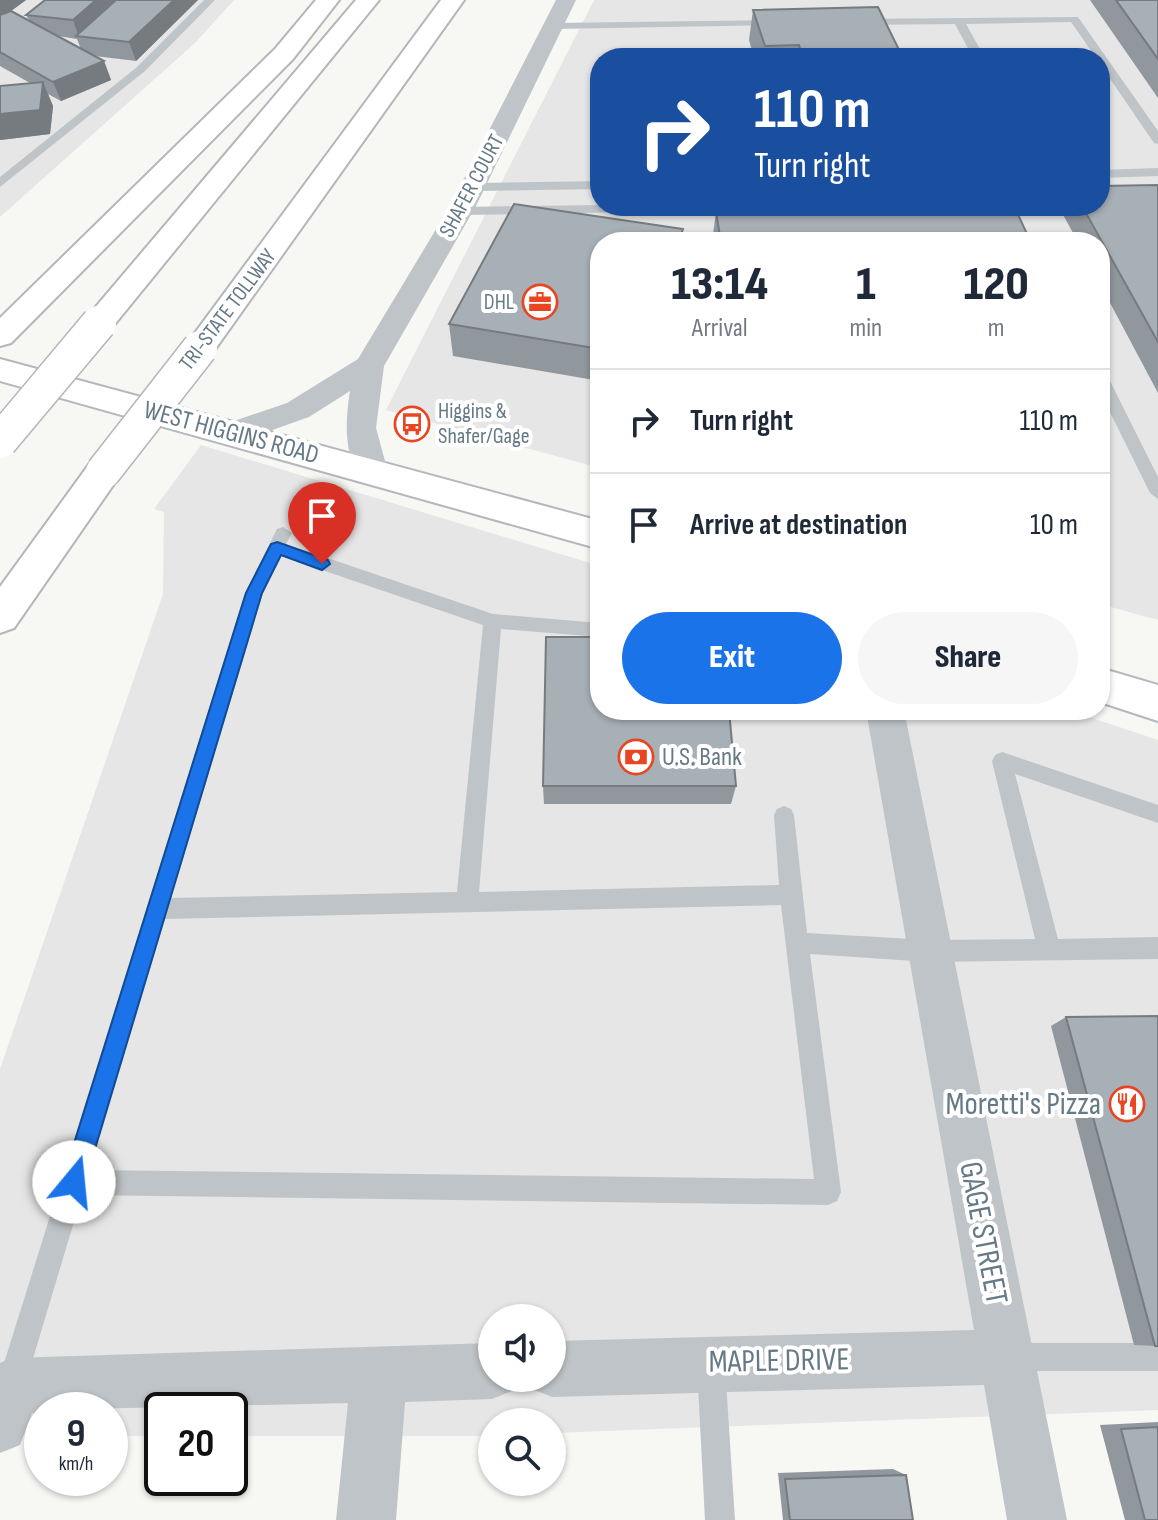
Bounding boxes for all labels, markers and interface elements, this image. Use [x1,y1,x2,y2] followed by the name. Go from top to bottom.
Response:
[754,77,870,144] text: 110 m
[622,80,726,184] icon: right
[434,130,510,242] street label: SHAFER COURT
[754,145,871,188] text: Turn right
[174,244,282,376] street label: TRI-STATE TOLLWAY
[671,256,768,313] text: 13:14
[856,256,876,313] text: 1
[963,256,1029,313] text: 120
[521,283,559,321] office icon: DHL
[484,289,514,316] place label: DHL
[692,313,748,344] text: Arrival
[849,313,882,344] text: min
[988,313,1004,344] text: m
[140,395,322,471] street label: WEST HIGGINS ROAD
[438,398,530,450] place label: Higgins & Shafer/Gage
[622,399,666,443] icon: right
[690,403,793,439] text: Turn right
[1020,403,1078,439] text: 110 m
[393,405,431,443] bus stop icon: Higgins & Shafer/Gage
[288,482,356,564] pin
[300,494,344,538] icon: arrive
[622,503,666,547] icon: arrive
[690,507,907,543] text: Arrive at destination
[1030,507,1078,543] text: 10 m
[622,612,842,704] button: Exit
[858,612,1078,704] button: Share
[617,738,655,776] bank icon: U.S. Bank
[662,742,742,773] place label: U.S. Bank
[945,1085,1101,1124] place label: Moretti's Pizza
[1108,1085,1146,1123] restaurant icon: Moretti's Pizza
[32,1140,116,1224] position arrow
[950,1158,1016,1308] street label: GAGE STREET
[478,1304,566,1496] map controls
[478,1304,566,1392] button: sound
[708,1340,850,1382] street label: MAPLE DRIVE
[144,1392,248,1496] speed limit sign: 20
[478,1408,566,1496] button: search
[67,1410,85,1458] text: 9
[59,1452,93,1476] text: km/h

